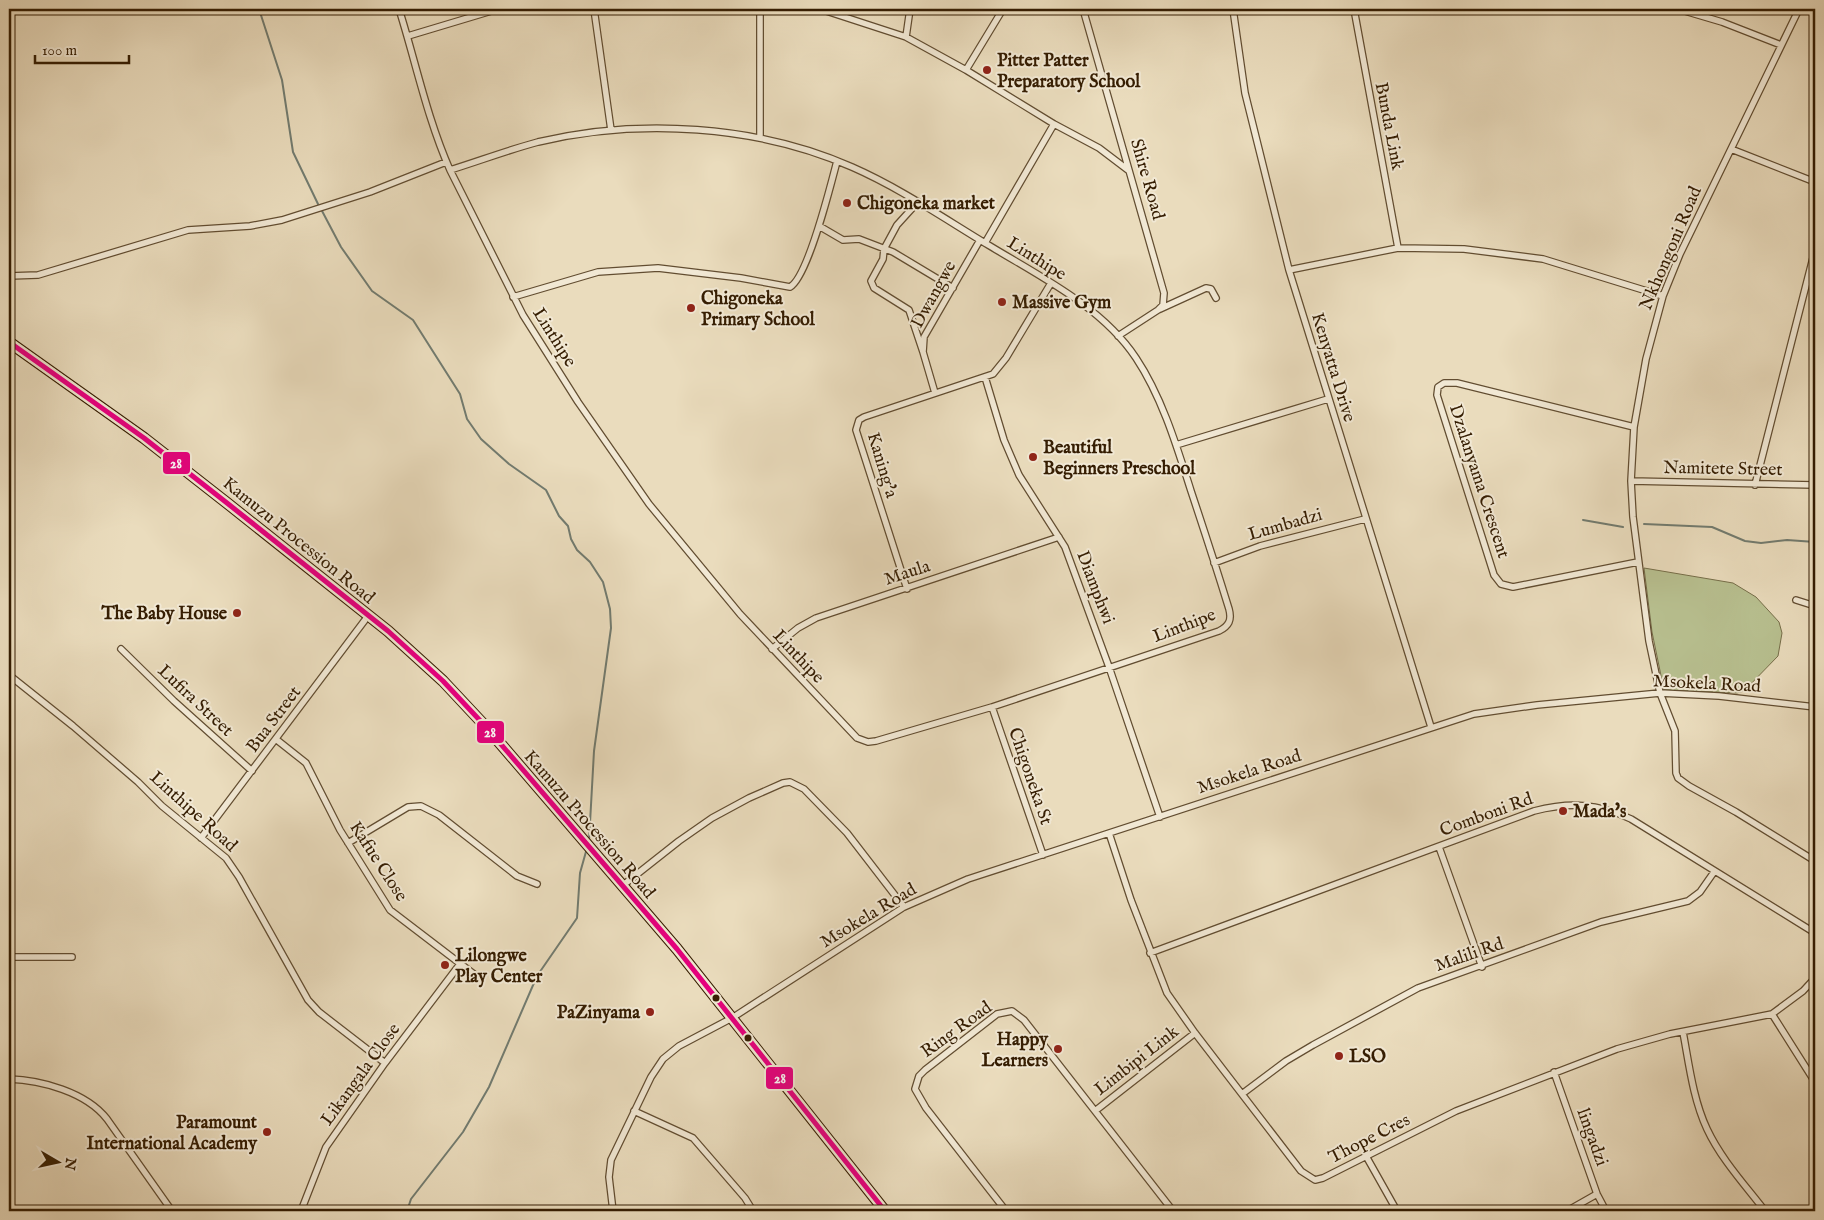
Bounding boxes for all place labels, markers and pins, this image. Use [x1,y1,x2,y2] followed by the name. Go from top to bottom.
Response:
[997,50,1141,94] place label: Pitter Patter Preparatory School
[981,64,993,76] marker: Pitter Patter Preparatory School
[857,193,996,216] place label: Chigoneka market
[841,197,853,209] marker: Chigoneka market
[701,288,816,332] place label: Chigoneka Primary School
[1012,292,1111,315] place label: Massive Gym
[996,296,1008,308] marker: Massive Gym
[685,302,697,314] marker: Chigoneka Primary School
[1043,437,1196,481] place label: Beautiful Beginners Preschool
[1027,451,1039,463] marker: Beautiful Beginners Preschool
[100,603,228,626] place label: The Baby House
[231,607,243,619] marker: The Baby House
[1573,801,1627,824] place label: Mada's
[1557,805,1569,817] marker: Mada's
[455,945,543,989] place label: Lilongwe Play Center
[439,959,451,971] marker: Lilongwe Play Center
[711,993,721,1003] unlabelled marker
[557,1002,641,1025] place label: PaZinyama
[644,1006,656,1018] marker: PaZinyama
[982,1029,1049,1073] place label: Happy Learners
[743,1033,753,1043] unlabelled marker
[1052,1043,1064,1055] marker: Happy Learners
[1349,1046,1386,1069] place label: LSO
[1333,1050,1345,1062] marker: LSO
[86,1112,258,1156] place label: Paramount International Academy
[261,1126,273,1138] marker: Paramount International Academy

